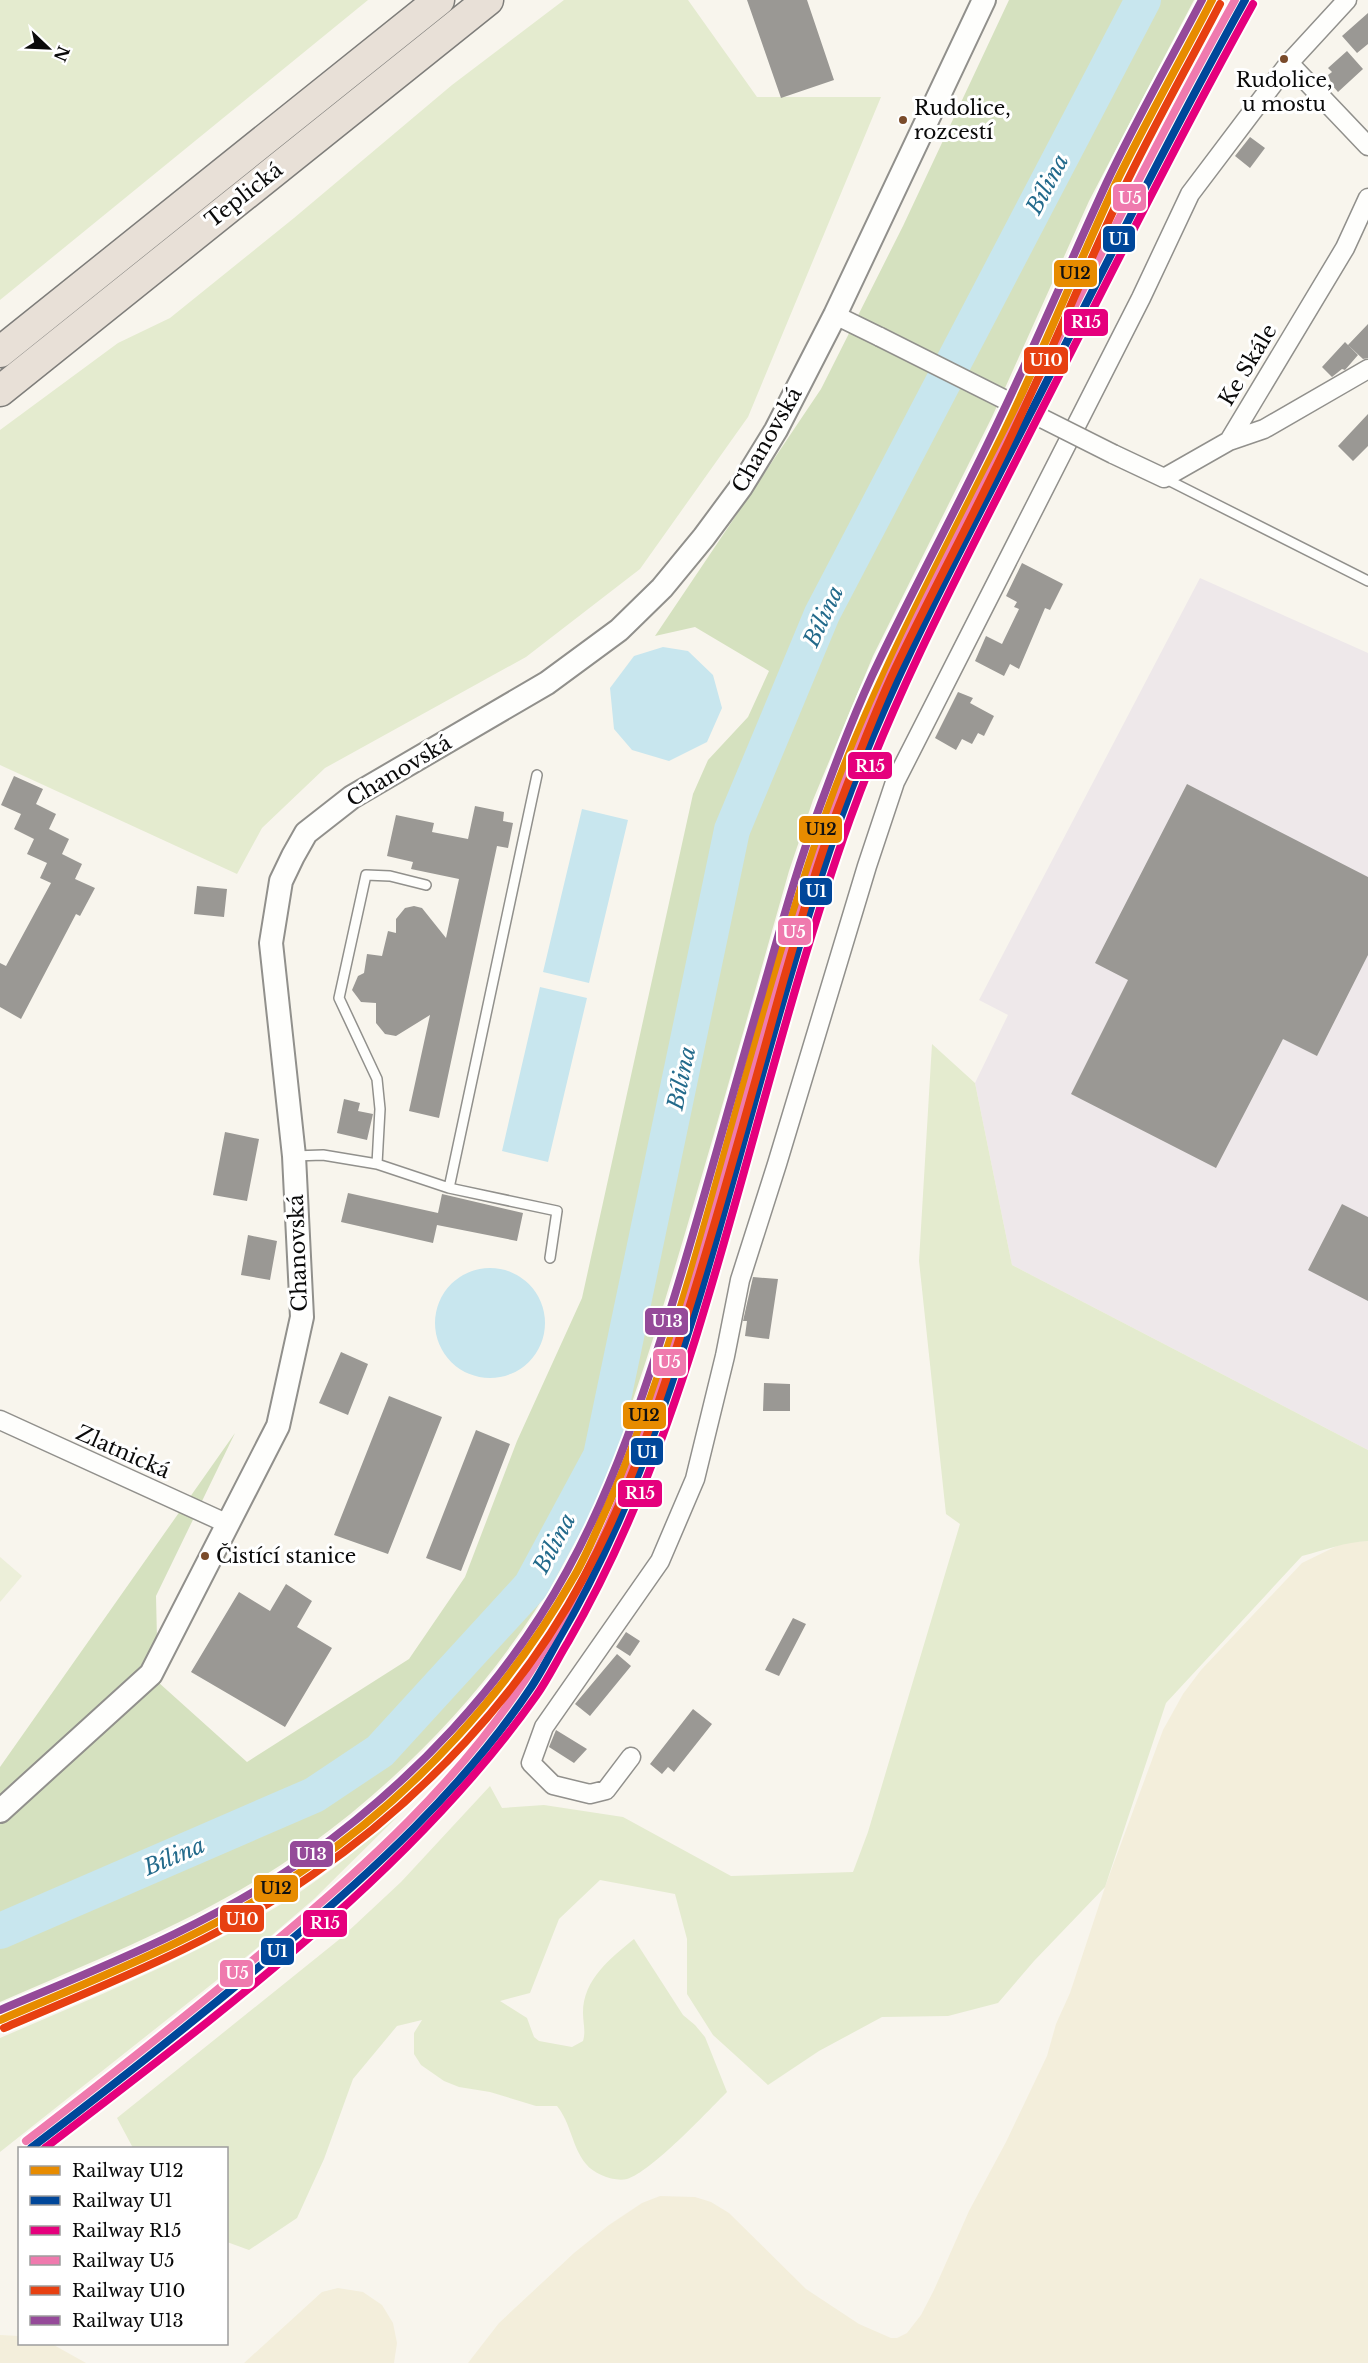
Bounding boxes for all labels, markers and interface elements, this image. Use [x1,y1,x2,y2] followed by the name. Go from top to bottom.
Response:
[18,18,78,78] north arrow
[50,43,74,65] text: N
[1278,53,1290,65] marker: Rudolice, u mostu
[1236,68,1332,116] place label: Rudolice, u mostu
[914,96,1011,144] place label: Rudolice, rozcestí
[897,114,909,126] marker: Rudolice, rozcestí
[1020,150,1074,220] water label: Bílina
[200,157,288,233] street label: Teplická
[1112,183,1147,212] line badge: U5
[1118,188,1142,208] text: U5
[1102,225,1136,253] line badge: U1
[1108,229,1130,249] text: U1
[1053,259,1098,288] line badge: U12
[1059,263,1091,283] text: U12
[1063,308,1109,337] line badge: R15
[1071,312,1101,332] text: R15
[1213,319,1283,411] street label: Ke Skále
[1023,346,1069,375] line badge: U10
[1029,350,1063,370] text: U10
[726,382,808,497] street label: Chanovská
[797,581,849,652] water label: Bílina
[342,729,456,812] street label: Chanovská
[847,751,893,780] line badge: R15
[855,756,885,776] text: R15
[798,815,843,844] line badge: U12
[805,819,837,839] text: U12
[799,877,833,906] line badge: U1
[805,881,827,901] text: U1
[777,917,812,946] line badge: U5
[782,922,806,942] text: U5
[661,1044,701,1113] water label: Bílina
[283,1194,313,1312] street label: Chanovská
[644,1307,689,1336] line badge: U13
[651,1311,683,1331] text: U13
[652,1348,687,1377] line badge: U5
[657,1352,681,1372] text: U5
[622,1401,667,1430] line badge: U12
[628,1405,660,1425] text: U12
[72,1420,174,1484] street label: Zlatnická
[630,1437,664,1466] line badge: U1
[636,1442,658,1462] text: U1
[617,1479,663,1508] line badge: R15
[625,1483,655,1503] text: R15
[527,1509,581,1579] water label: Bílina
[216,1543,356,1568] place label: Čistící stanice
[199,1550,211,1562] marker: Čistící stanice
[139,1832,209,1882] water label: Bílina
[289,1840,334,1868] line badge: U13
[295,1844,327,1864] text: U13
[253,1874,299,1903] line badge: U12
[260,1878,292,1898] text: U12
[219,1904,265,1933] line badge: U10
[225,1909,259,1929] text: U10
[302,1909,348,1938] line badge: R15
[310,1913,340,1933] text: R15
[260,1937,295,1966] line badge: U1
[266,1941,288,1961] text: U1
[219,1959,254,1988] line badge: U5
[225,1963,249,1983] text: U5
[18,2147,228,2345] legend
[72,2160,184,2182] text: Railway U12
[72,2190,172,2212] text: Railway U1
[72,2220,181,2242] text: Railway R15
[72,2250,174,2272] text: Railway U5
[72,2280,185,2302] text: Railway U10
[72,2310,184,2332] text: Railway U13

